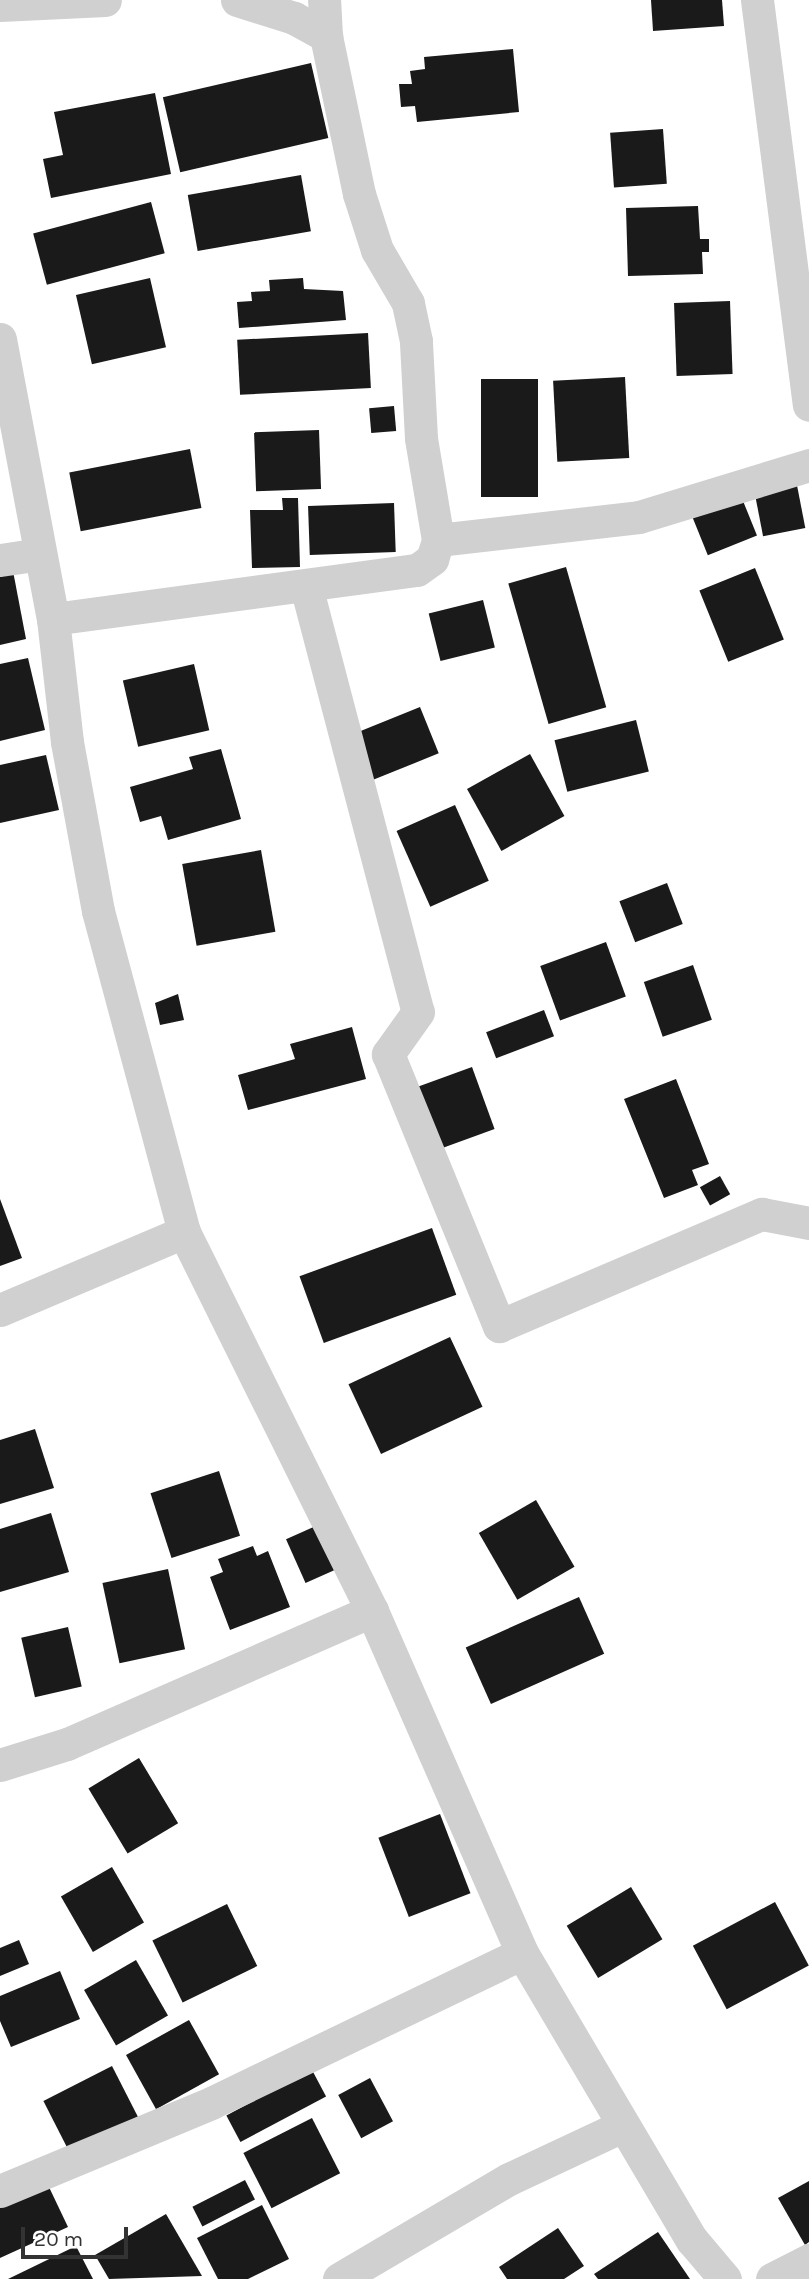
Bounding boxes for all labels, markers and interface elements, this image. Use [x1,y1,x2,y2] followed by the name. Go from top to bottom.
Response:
[24,2212,131,2256] scale bar
[34,2227,83,2251] text: 20 m

